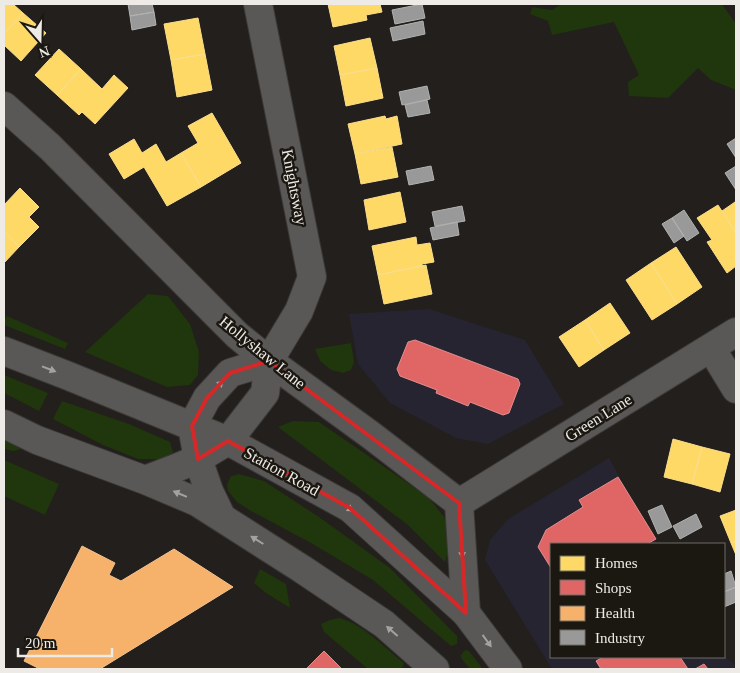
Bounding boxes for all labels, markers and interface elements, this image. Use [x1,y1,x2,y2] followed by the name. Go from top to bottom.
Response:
[15,15,65,65] north arrow
[37,43,52,61] text: N
[278,148,310,227] street label: Knightsway
[216,313,309,393] street label: Hollyshaw Lane
[42,366,57,373] one-way arrow
[212,380,224,392] one-way arrow
[562,390,635,445] street label: Green Lane
[241,444,322,499] street label: Station Road
[173,490,187,498] one-way arrow
[340,502,354,512] one-way arrow
[251,536,264,545] one-way arrow
[459,543,467,559] one-way arrow
[550,543,725,658] legend
[595,555,638,571] text: Homes
[595,580,632,596] text: Shops
[595,605,635,621] text: Health
[18,626,111,658] scale bar
[385,626,398,637] one-way arrow
[595,630,645,646] text: Industry
[482,634,492,648] one-way arrow
[25,635,56,651] text: 20 m

